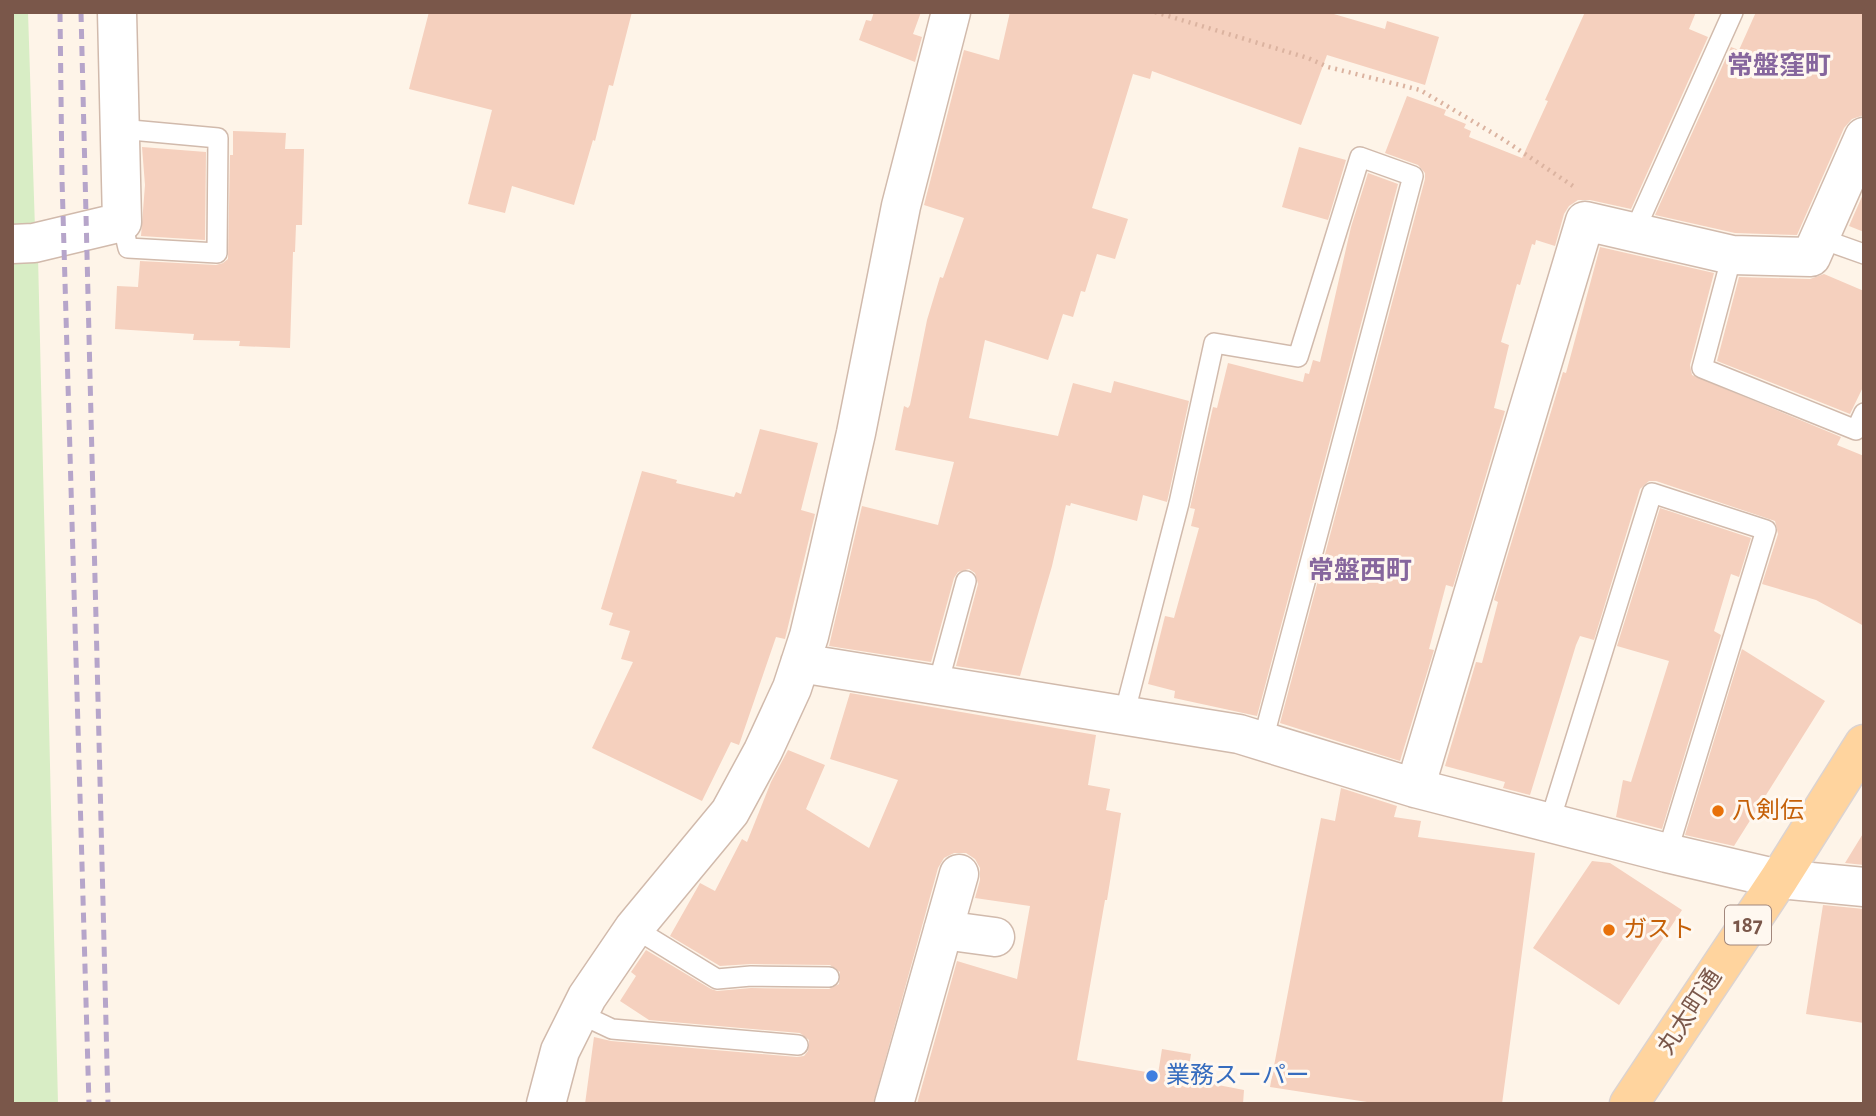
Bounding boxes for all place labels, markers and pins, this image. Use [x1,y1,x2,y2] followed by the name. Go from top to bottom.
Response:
[1732,797,1804,823] place label: 八剣伝
[1710,803,1726,819] marker: 八剣伝
[1623,917,1695,942] place label: ガスト
[1601,922,1617,938] marker: ガスト
[1166,1062,1310,1088] place label: 業務スーパー
[1144,1068,1160,1084] marker: 業務スーパー

